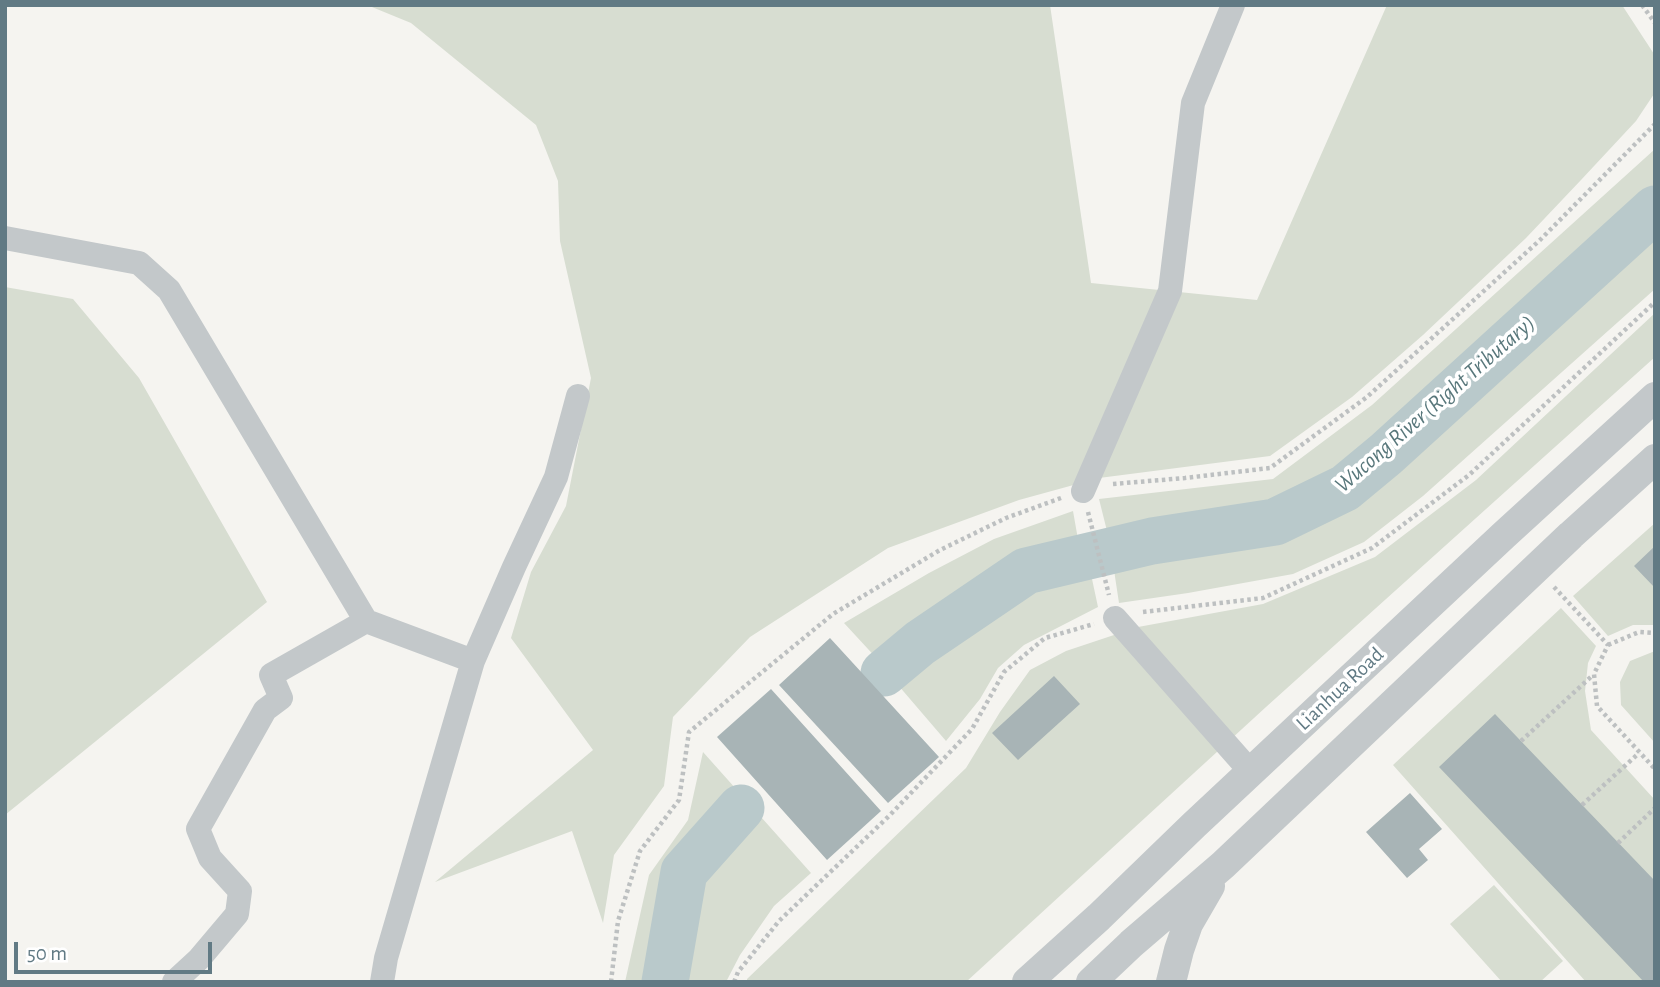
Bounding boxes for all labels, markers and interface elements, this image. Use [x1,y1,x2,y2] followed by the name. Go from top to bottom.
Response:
[1329,309,1541,499] water label: Wucong River (Right Tributary)
[1291,642,1389,736] street label: Lianhua Road
[18,928,215,972] scale bar
[27,943,67,964] text: 50 m

